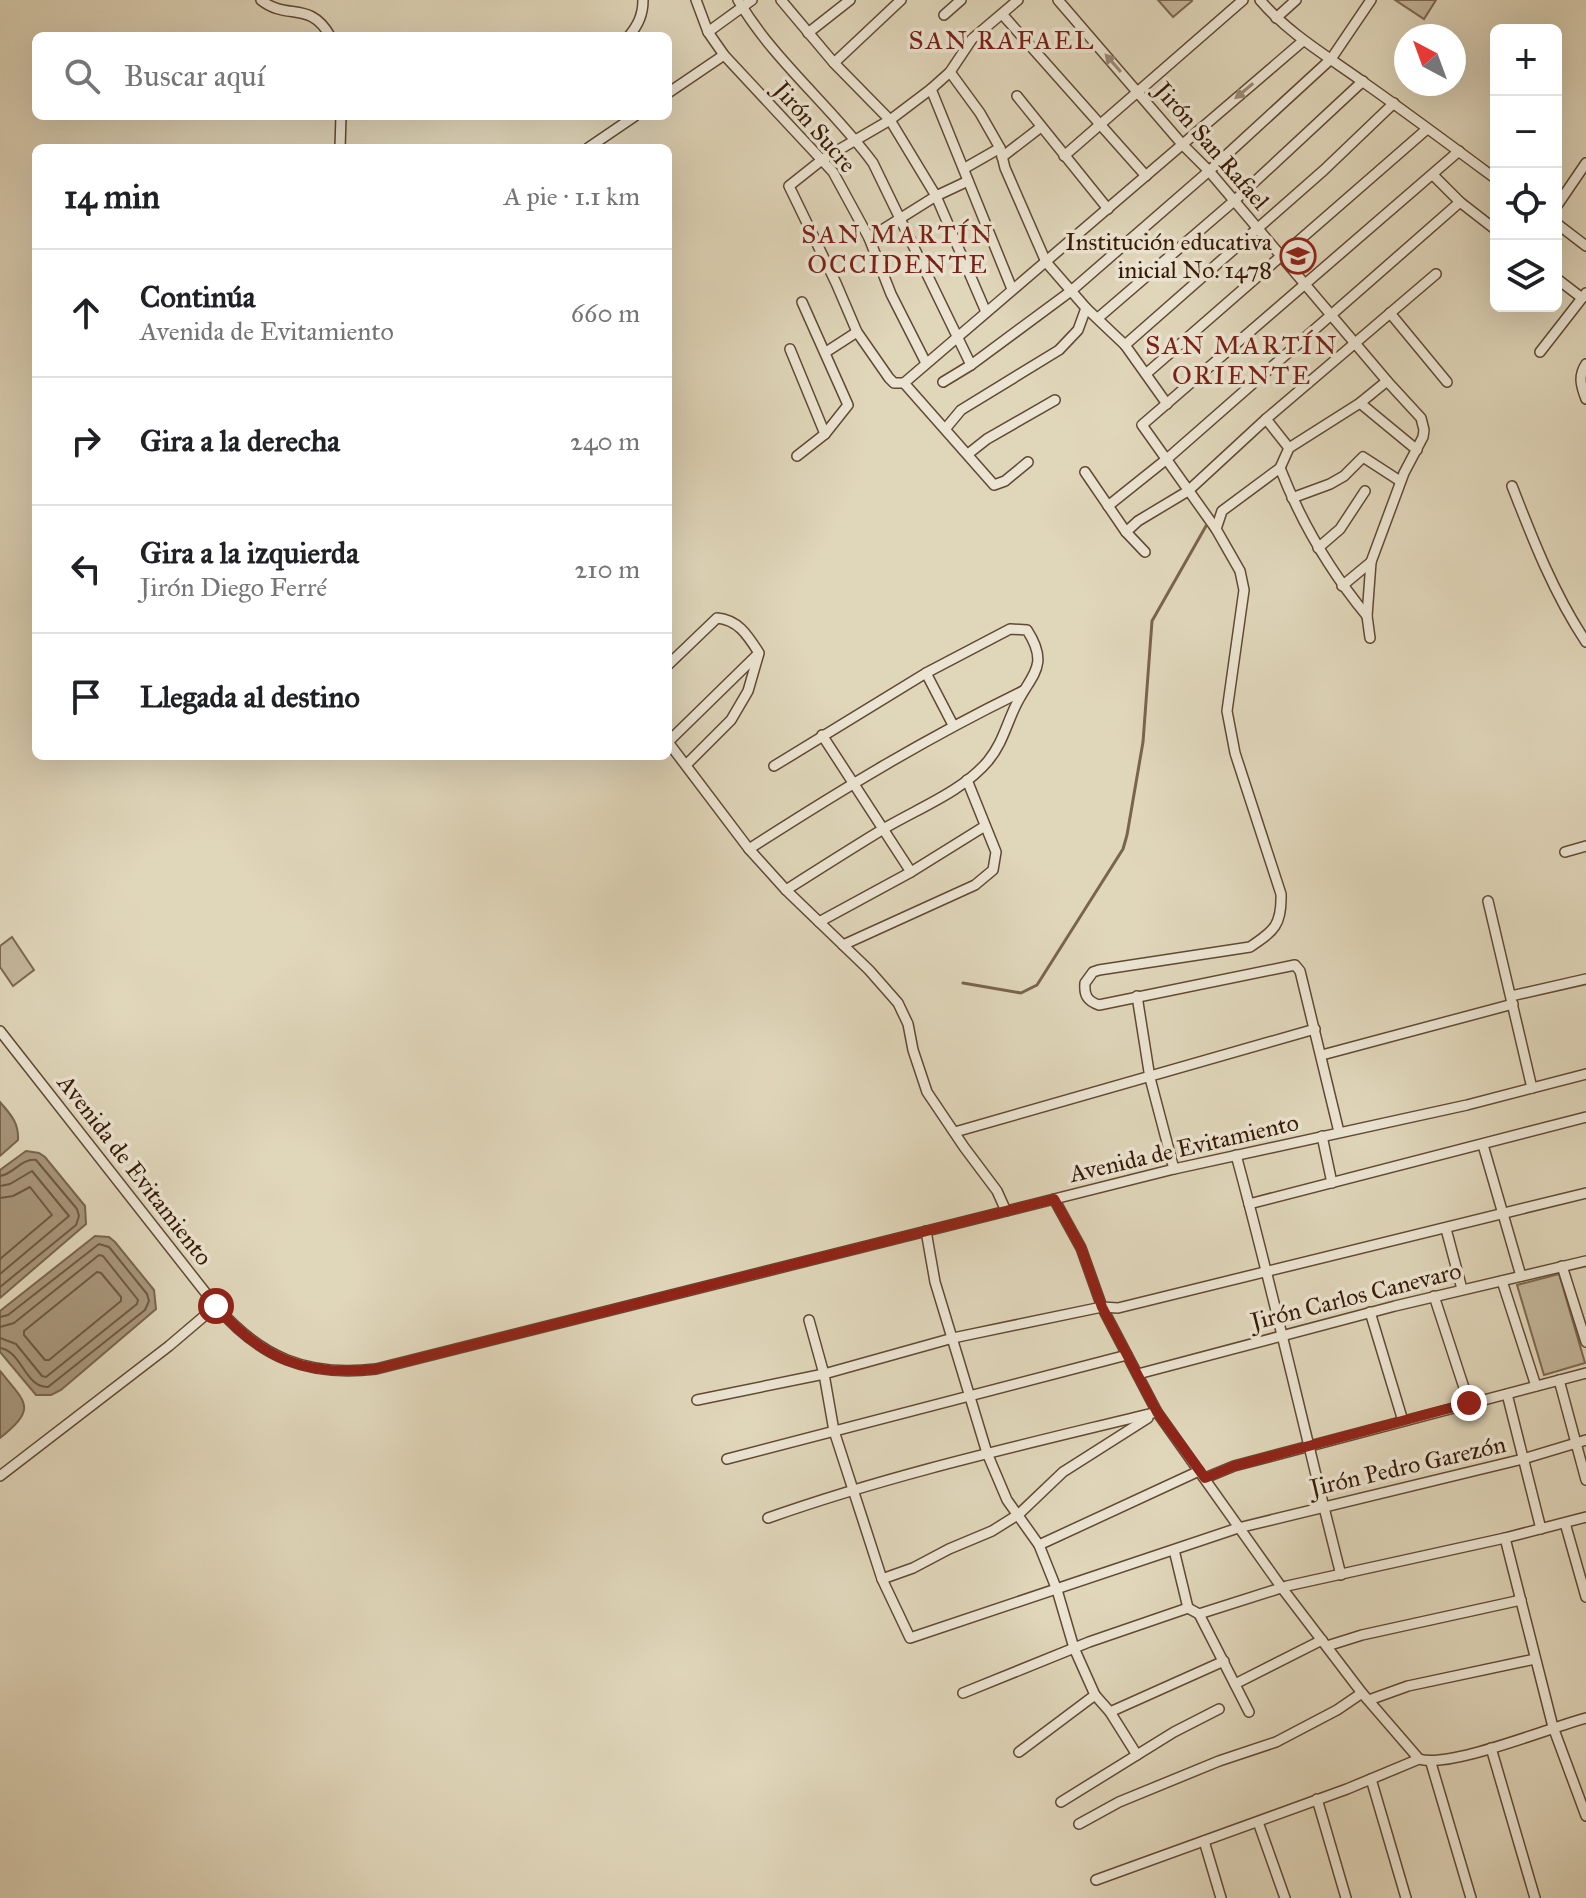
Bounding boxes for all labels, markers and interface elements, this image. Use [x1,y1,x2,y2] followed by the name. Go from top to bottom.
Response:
[909,24,1095,56] district label: SAN RAFAEL
[1394,24,1466,96] north arrow
[1490,24,1562,312] map controls
[1490,24,1562,96] button: +
[32,32,672,120] search box
[60,54,104,98] icon: search
[1105,54,1122,74] one-way arrow
[124,58,265,94] text: Buscar aquí
[765,73,863,179] street label: Jirón Sucre
[1146,74,1276,216] street label: Jirón San Rafael
[1234,82,1254,99] one-way arrow
[1490,96,1562,168] button: −
[1490,168,1562,240] button: locate
[64,176,160,217] text: 14 min
[504,180,640,212] text: A pie · 1.1 km
[801,218,995,280] district label: SAN MARTÍN OCCIDENTE
[1065,227,1273,285] place label: Institución educativa inicial No. 1478
[1279,237,1317,275] school or university icon: Institución educativa inicial No. 1478
[1490,240,1562,312] button: layers
[140,279,256,315] text: Continúa
[64,291,108,335] icon: ahead
[571,297,640,329] text: 660 m
[140,315,394,347] text: Avenida de Evitamiento
[1145,329,1339,391] district label: SAN MARTÍN ORIENTE
[64,419,108,463] icon: right
[140,423,340,459] text: Gira a la derecha
[570,425,640,457] text: 240 m
[140,535,359,571] text: Gira a la izquierda
[64,547,108,591] icon: left
[574,553,640,585] text: 210 m
[140,571,327,603] text: Jirón Diego Ferré
[64,675,108,719] icon: arrive
[140,679,360,715] text: Llegada al destino
[50,1068,219,1272] street label: Avenida de Evitamiento
[1066,1107,1301,1189] street label: Avenida de Evitamiento
[1245,1255,1464,1337] street label: Jirón Carlos Canevaro
[198,1288,234,1324] route start
[1451,1385,1487,1421] route end
[1304,1429,1509,1504] street label: Jirón Pedro Garezón

